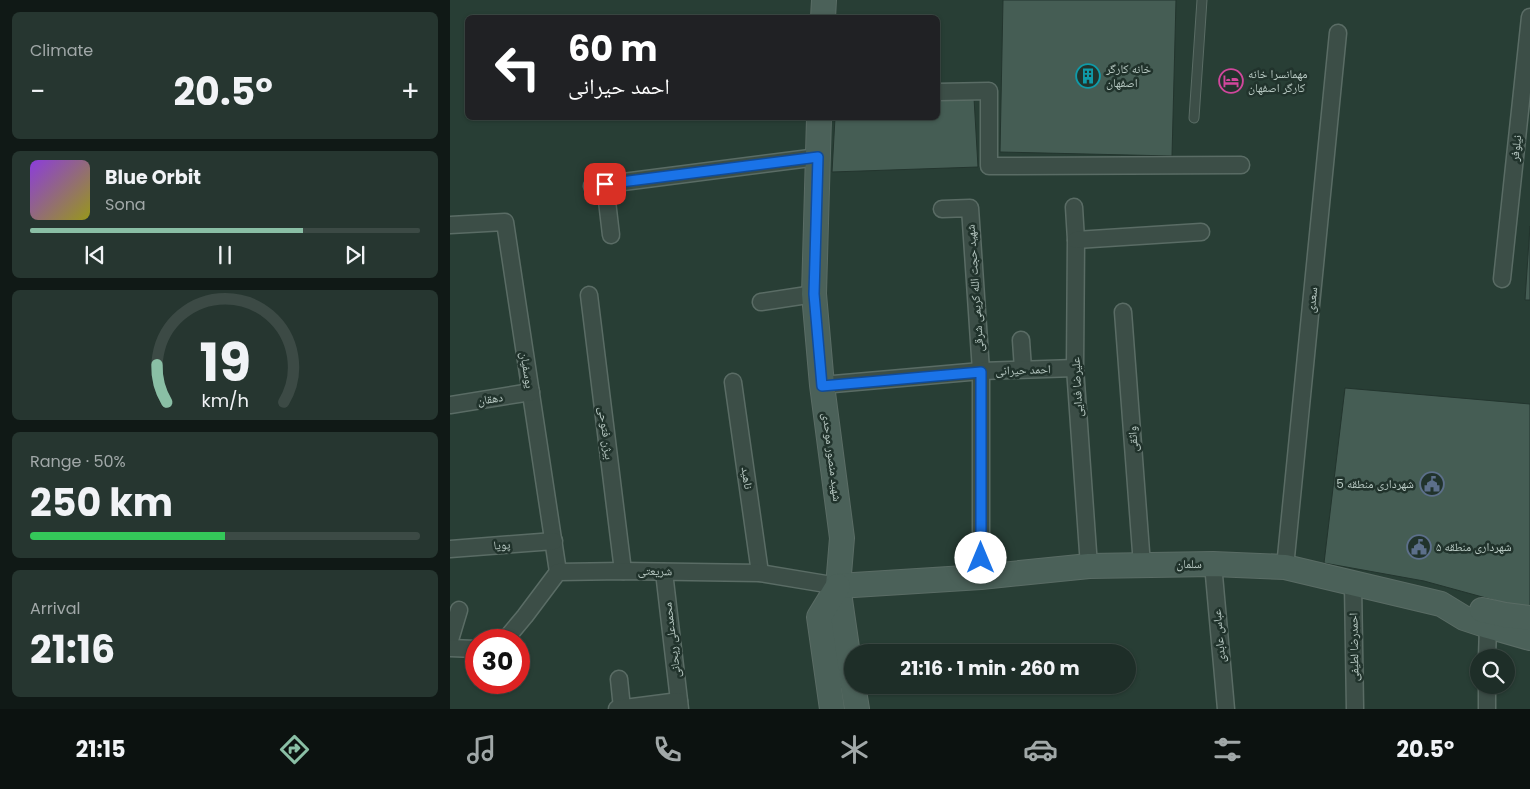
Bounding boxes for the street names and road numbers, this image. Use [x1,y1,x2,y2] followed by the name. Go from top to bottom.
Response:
[1506,134,1525,163] street label: نیلوفر
[962,224,987,352] street label: شهید حجت الله کریمی شرقی
[1302,286,1321,314] street label: سعدی
[516,350,539,390] street label: یوسفیان
[1066,357,1087,417] street label: علیرضا فدایی
[995,360,1051,379] street label: احمد حیرانی
[476,388,504,409] street label: دهقان
[595,405,618,461] street label: بیژن فتوحی
[819,412,846,502] street label: شهید منصور موحدی
[1123,426,1142,452] street label: واثقی
[738,466,757,490] street label: ناهید
[493,535,511,554] street label: پویا
[1176,555,1202,572] street label: سلمان
[638,562,672,579] street label: شریعتی
[658,601,685,679] street label: محمدعلی ریحانی
[1208,609,1229,663] street label: عباس عابدی
[1344,612,1363,682] street label: احمدرضا لطیفی

